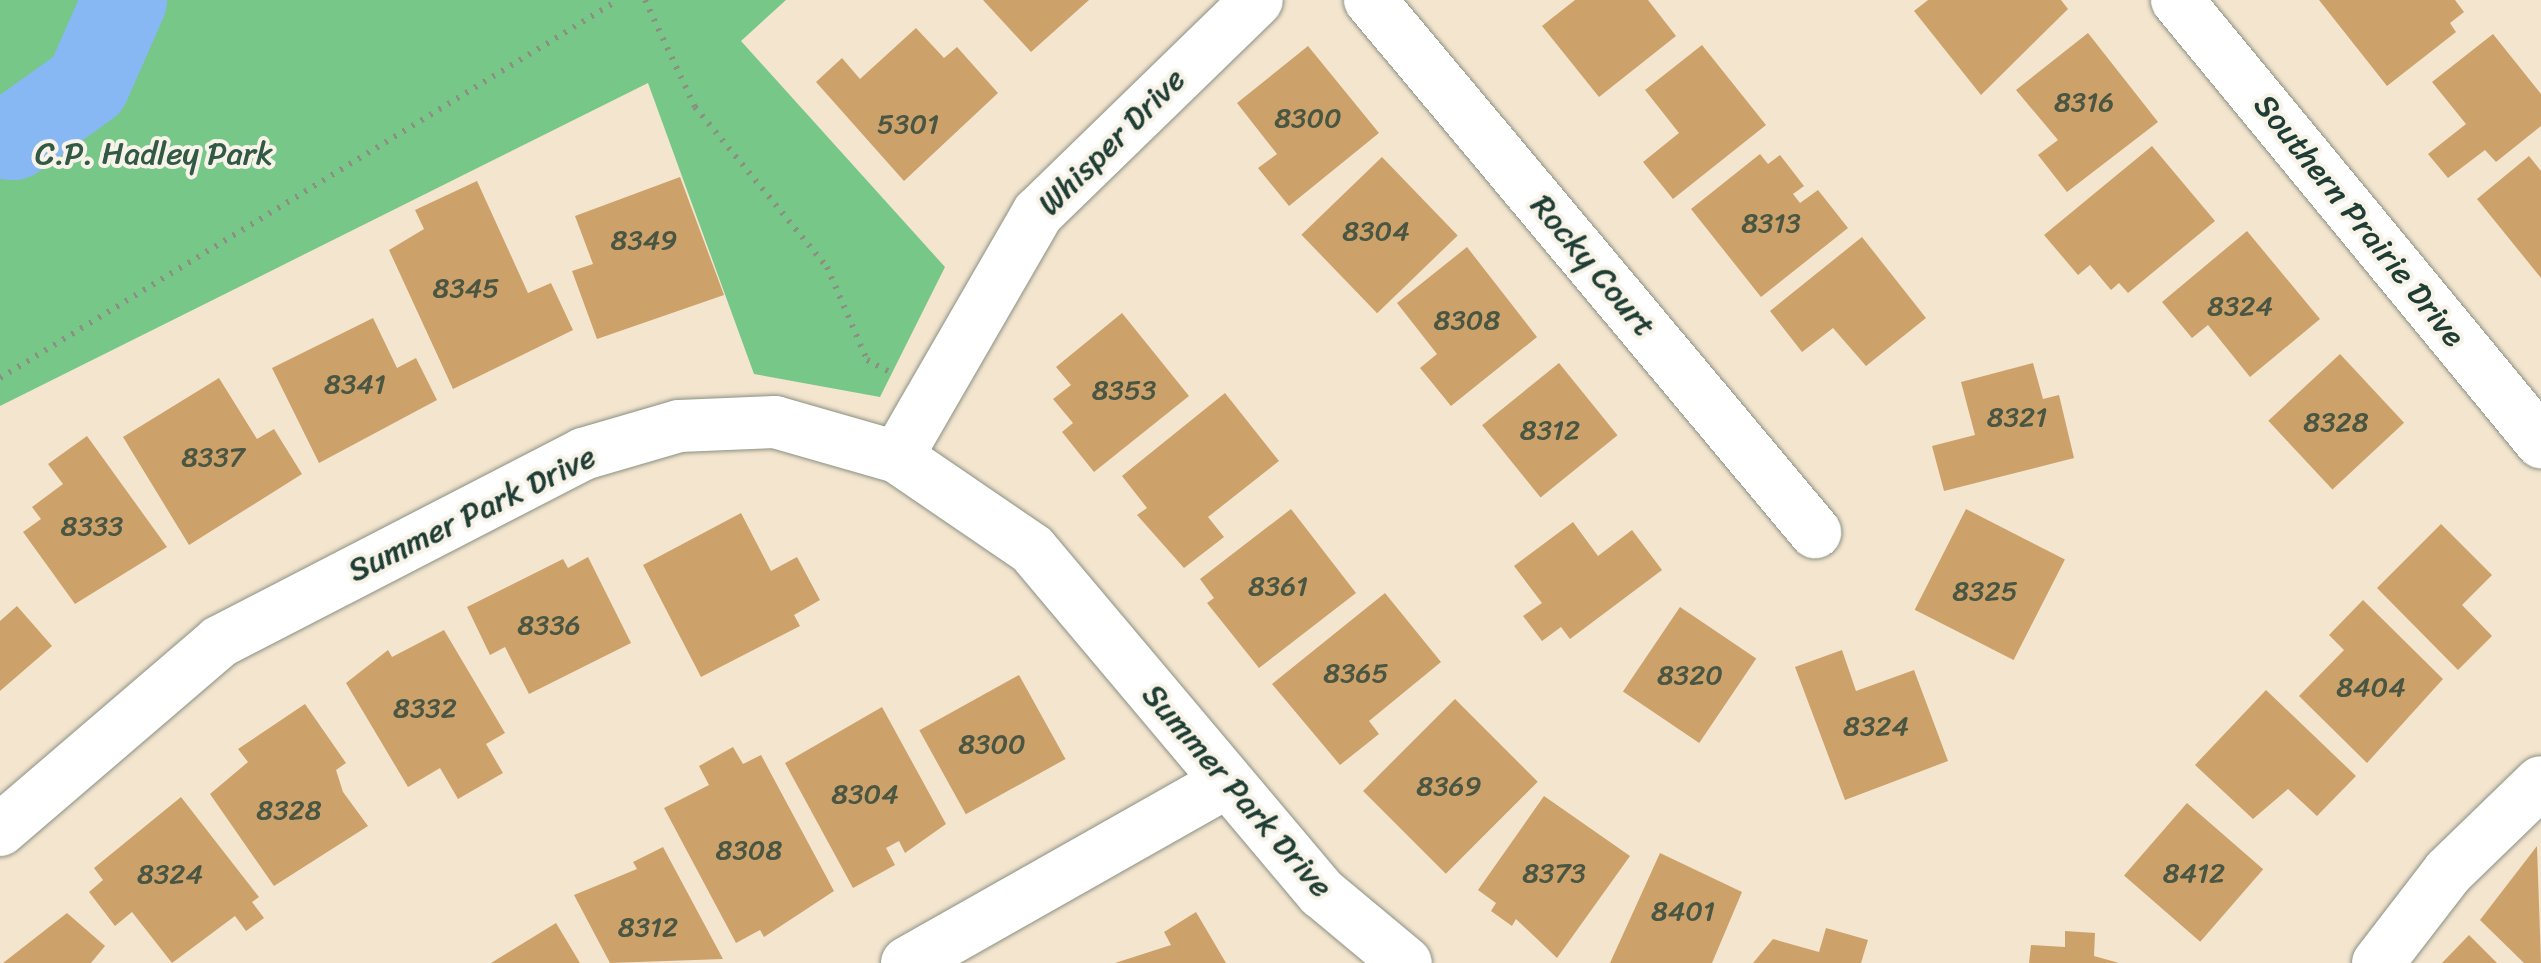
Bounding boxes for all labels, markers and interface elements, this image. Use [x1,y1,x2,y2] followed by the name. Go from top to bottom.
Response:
[1030,60,1194,224] street label: Whisper Drive
[2054,85,2114,119] house number: 8316
[2245,87,2473,355] street label: Southern Prairie Drive
[1274,101,1342,135] house number: 8300
[877,107,939,141] house number: 5301
[35,135,273,173] park label: C.P. Hadley Park
[1522,187,1664,345] street label: Rocky Court
[1741,206,1801,240] house number: 8313
[1342,214,1410,248] house number: 8304
[611,223,677,257] house number: 8349
[433,271,499,305] house number: 8345
[2207,289,2273,323] house number: 8324
[1434,303,1500,337] house number: 8308
[324,367,386,401] house number: 8341
[1092,373,1156,407] house number: 8353
[1987,400,2047,434] house number: 8321
[2303,405,2369,439] house number: 8328
[1520,413,1580,447] house number: 8312
[342,437,602,591] street label: Summer Park Drive
[181,440,245,474] house number: 8337
[61,509,123,543] house number: 8333
[1248,569,1308,603] house number: 8361
[1952,574,2018,608] house number: 8325
[517,608,581,642] house number: 8336
[1323,656,1389,690] house number: 8365
[1657,658,1723,692] house number: 8320
[2336,670,2406,704] house number: 8404
[1134,676,1340,906] street label: Summer Park Drive
[393,691,457,725] house number: 8332
[1843,709,1909,743] house number: 8324
[958,727,1026,761] house number: 8300
[1416,769,1482,803] house number: 8369
[831,777,899,811] house number: 8304
[256,793,322,827] house number: 8328
[716,833,782,867] house number: 8308
[1522,856,1586,890] house number: 8373
[2163,856,2225,890] house number: 8412
[137,857,203,891] house number: 8324
[1651,894,1715,928] house number: 8401
[618,910,678,944] house number: 8312

